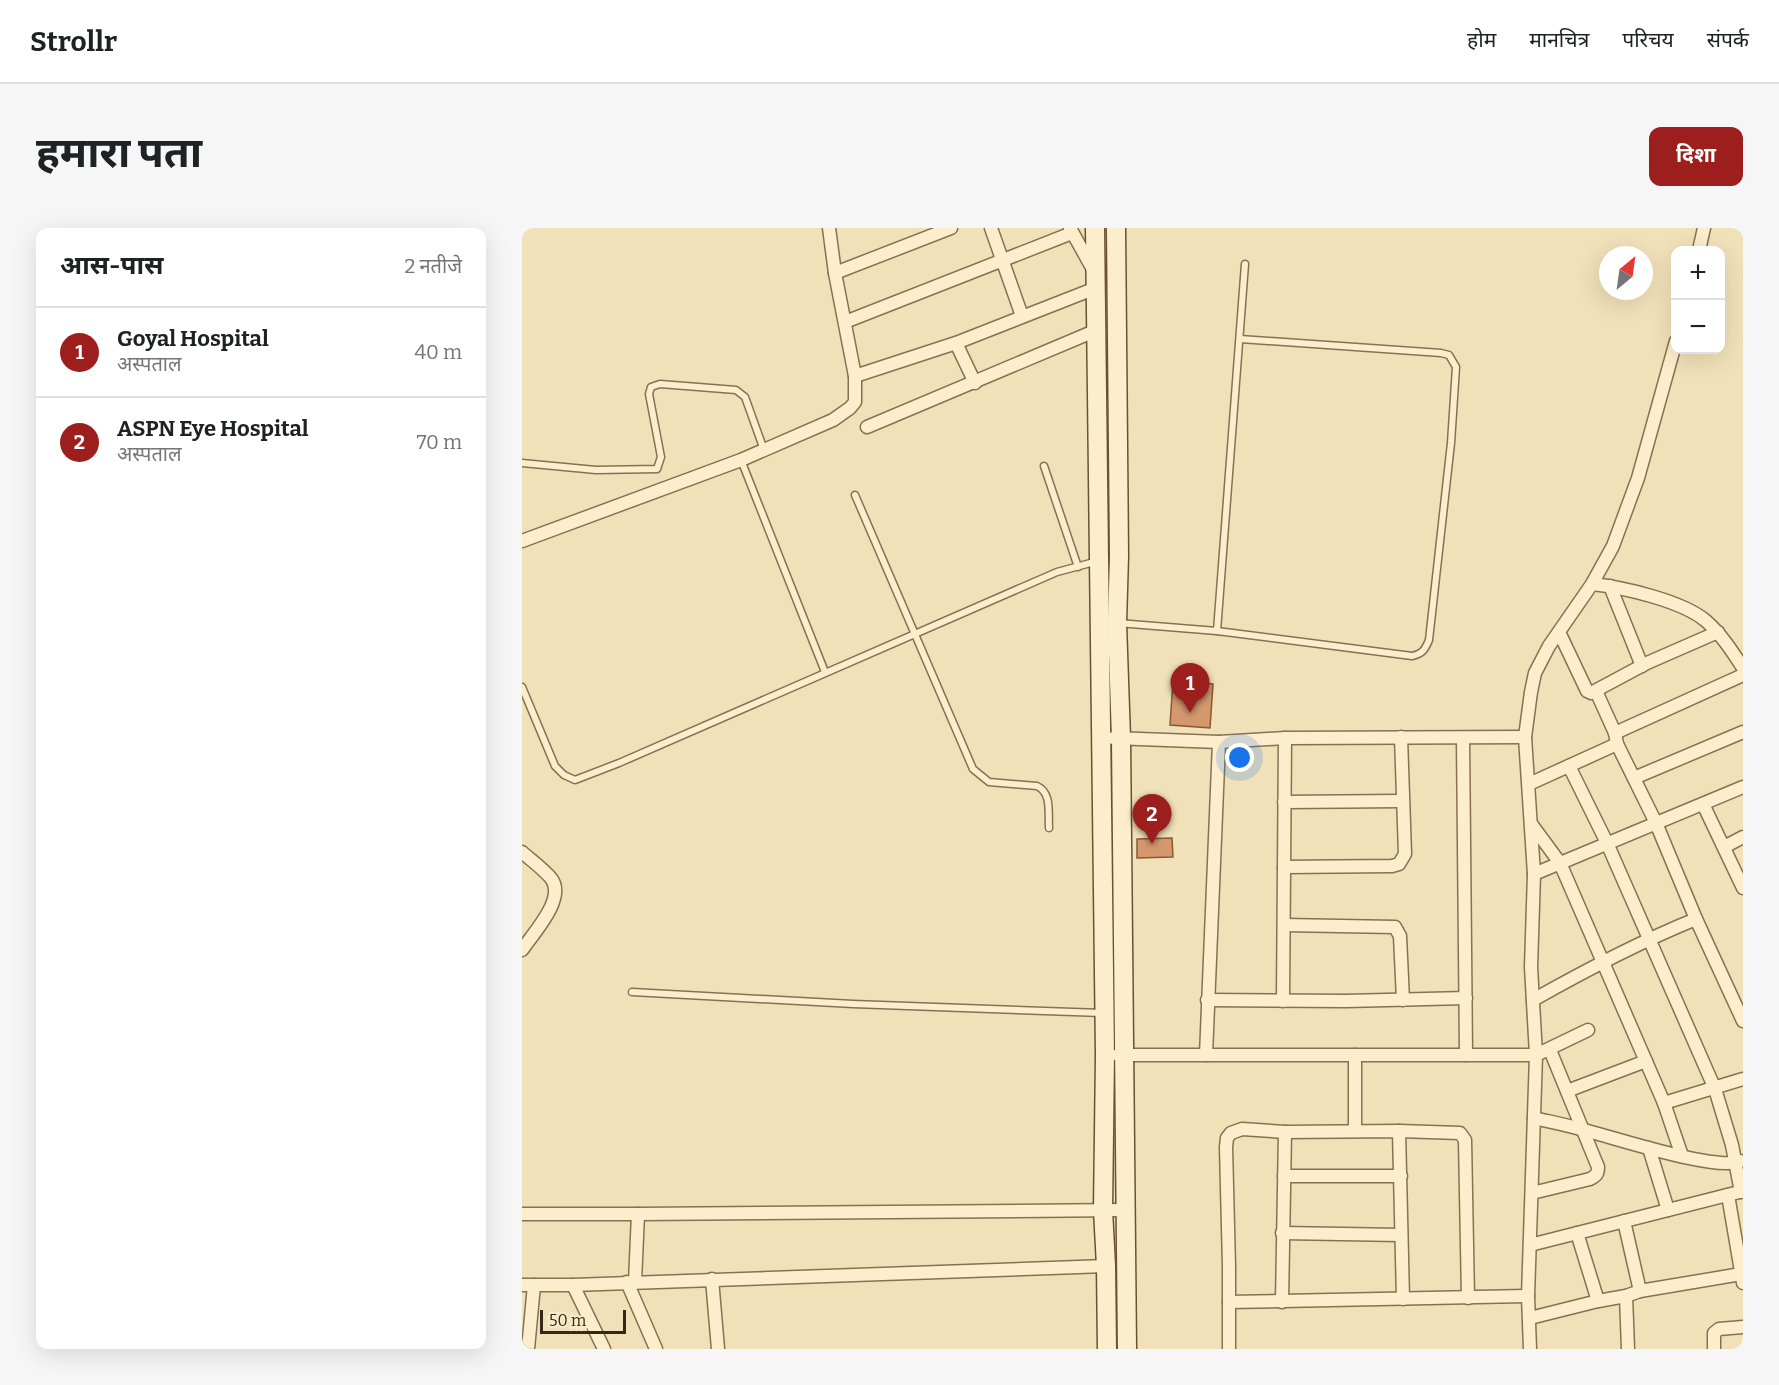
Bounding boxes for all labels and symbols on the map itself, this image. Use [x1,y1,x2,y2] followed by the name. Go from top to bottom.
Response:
[1599,246,1653,300] north arrow
[1170,664,1210,713] pin: 1
[1225,743,1254,772] your location
[1132,794,1172,844] pin: 2
[540,1307,626,1334] scale bar

